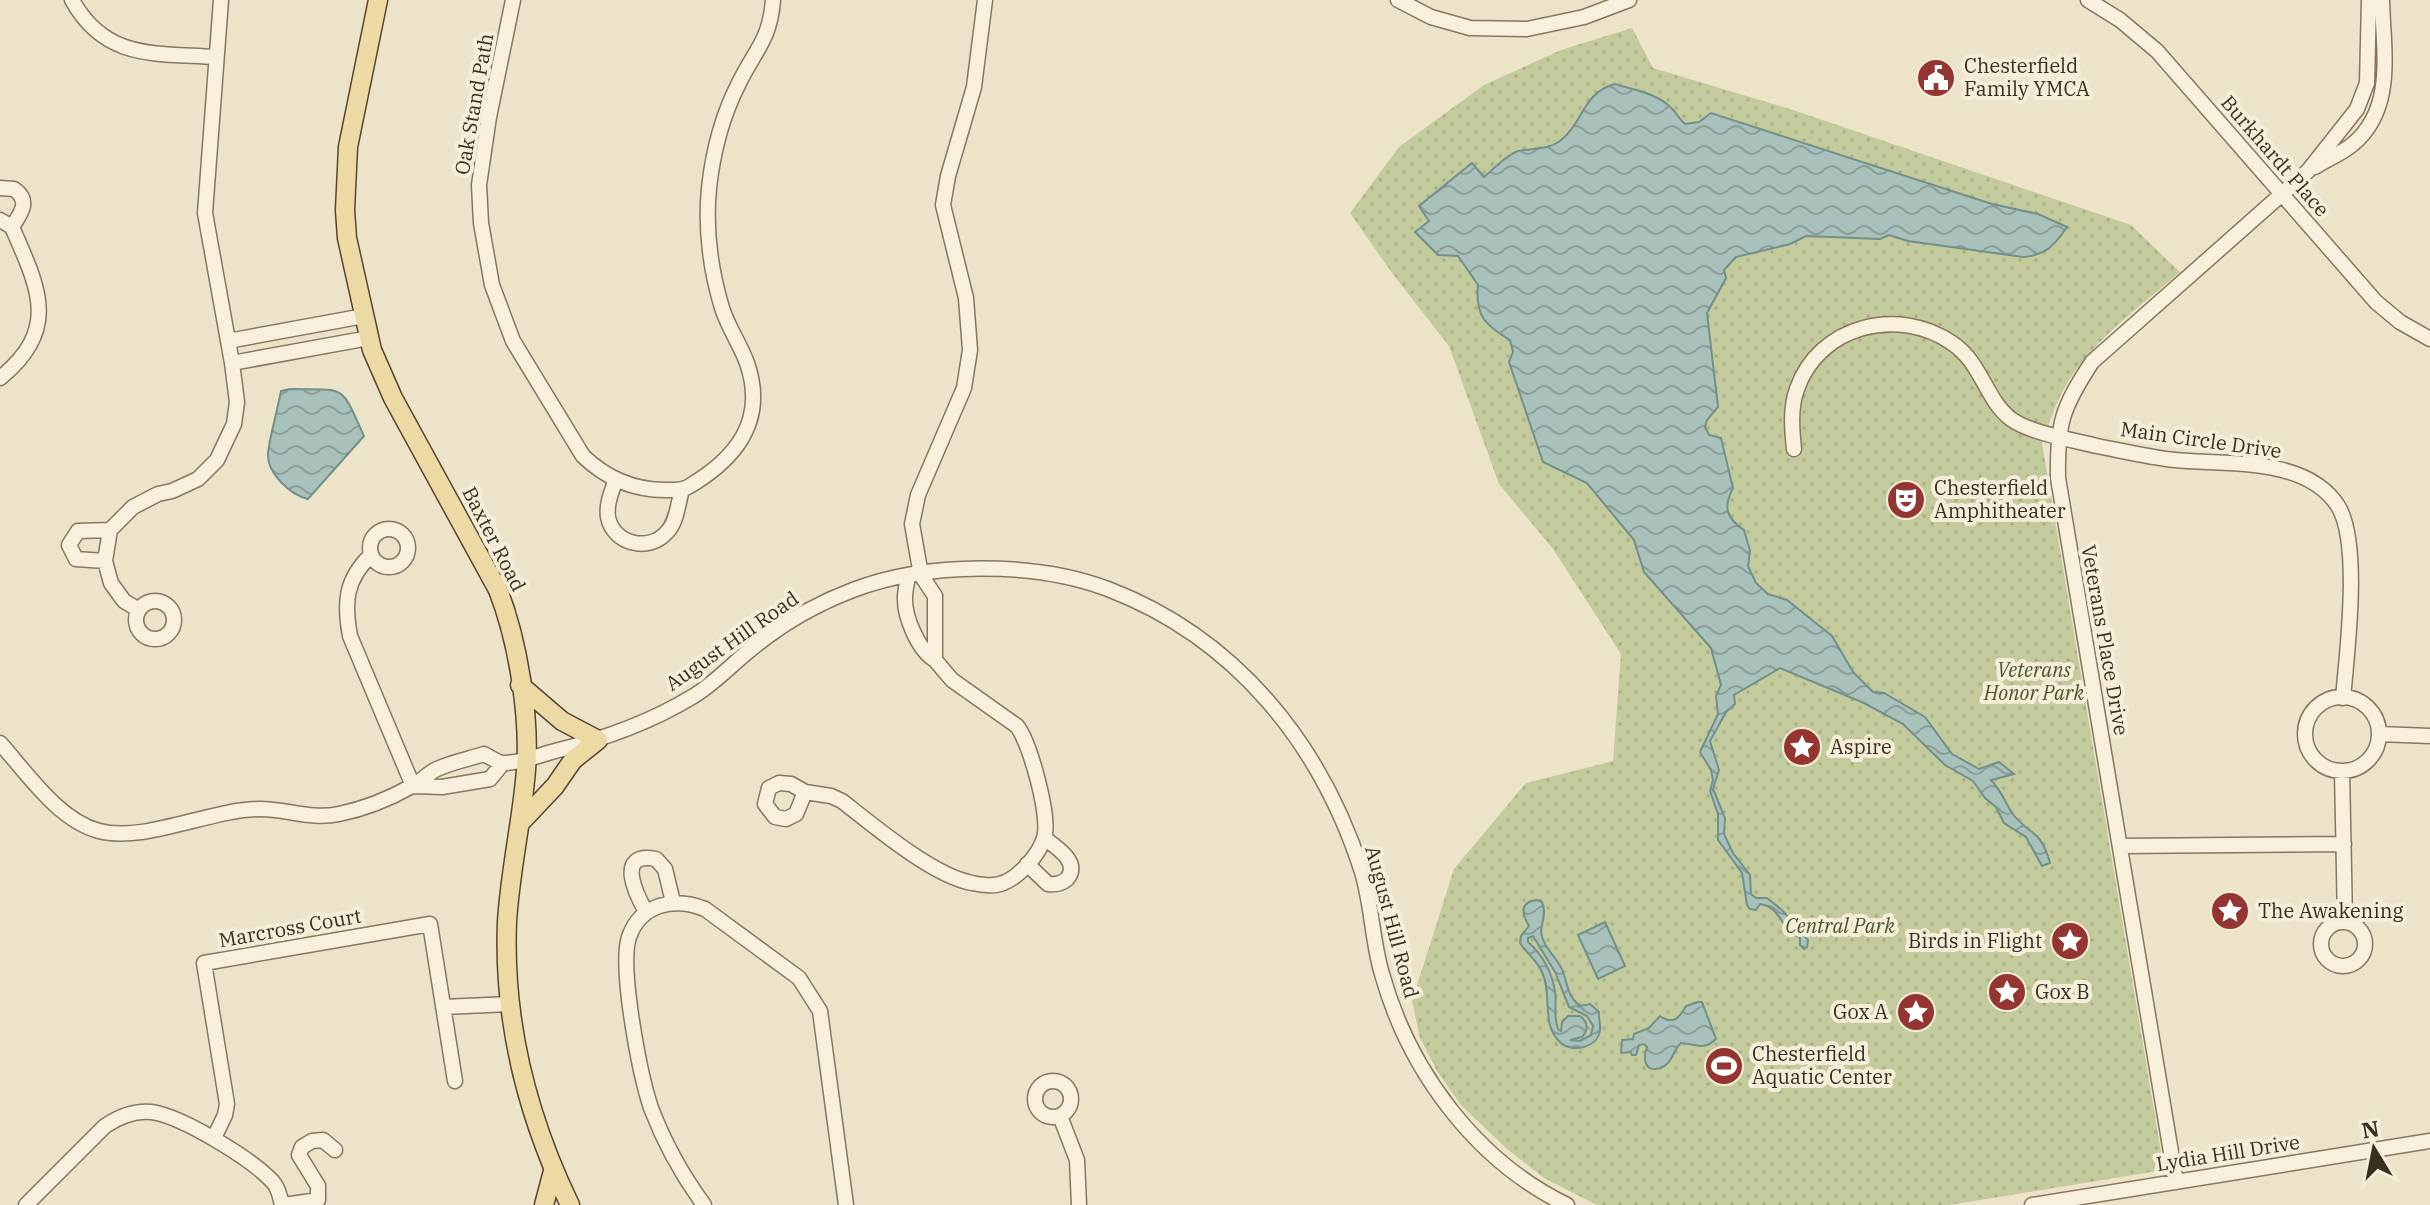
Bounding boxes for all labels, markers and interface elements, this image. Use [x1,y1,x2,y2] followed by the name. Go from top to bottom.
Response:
[448,31,499,177] street label: Oak Stand Path
[1964,52,2090,102] place label: Chesterfield Family YMCA
[1915,57,1957,99] public building icon: Chesterfield Family YMCA
[2215,89,2336,222] street label: Burkhardt Place
[2119,415,2283,464] street label: Main Circle Drive
[1934,474,2066,524] place label: Chesterfield Amphitheater
[1885,479,1927,521] theatre icon: Chesterfield Amphitheater
[456,482,532,596] street label: Baxter Road
[2075,543,2136,737] street label: Veterans Place Drive
[660,585,804,697] street label: August Hill Road
[1983,656,2085,706] park label: Veterans Honor Park
[1781,726,1823,768] place icon: Aspire
[1830,733,1892,760] place label: Aspire
[1359,843,1426,1001] street label: August Hill Road
[2209,890,2251,932] place icon: The Awakening
[2258,897,2403,924] place label: The Awakening
[217,902,363,953] street label: Marcross Court
[1785,912,1895,939] park label: Central Park
[2049,920,2091,962] place icon: Birds in Flight
[1908,927,2042,954] place label: Birds in Flight
[1986,971,2028,1013] place icon: Gox B
[2035,978,2090,1005] place label: Gox B
[1895,991,1937,1033] place icon: Gox A
[1833,998,1888,1025] place label: Gox A
[1752,1040,1892,1090] place label: Chesterfield Aquatic Center
[1703,1045,1745,1087] sports icon: Chesterfield Aquatic Center
[2334,1109,2414,1189] north arrow
[2359,1113,2382,1145] text: N
[2154,1128,2302,1177] street label: Lydia Hill Drive

